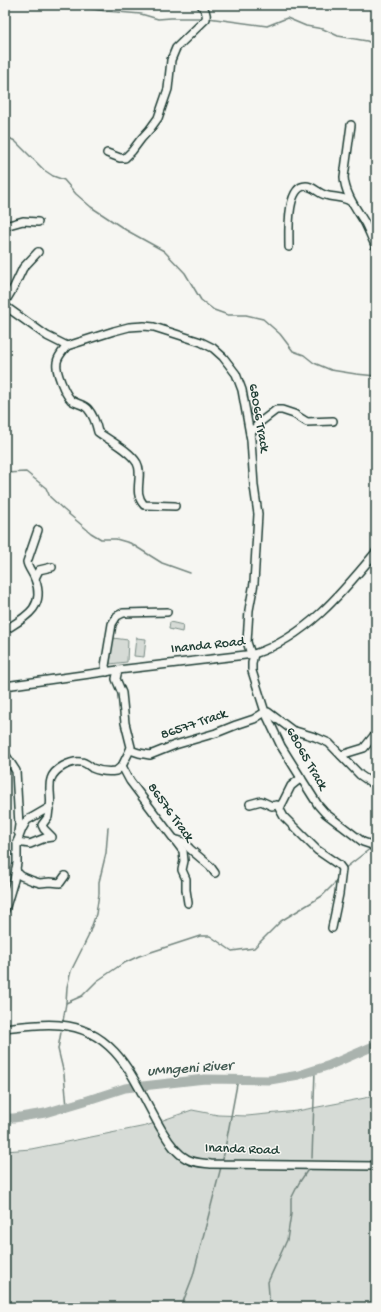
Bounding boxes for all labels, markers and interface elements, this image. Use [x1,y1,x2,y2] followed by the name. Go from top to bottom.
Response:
[244,382,273,455] street label: 68066 Track
[170,633,248,658] street label: Inanda Road
[159,705,231,744] street label: 86577 Track
[281,725,332,795] street label: 68065 Track
[143,780,198,847] street label: 86576 Track
[147,1057,236,1081] water label: uMngeni River
[205,1140,281,1160] street label: Inanda Road

